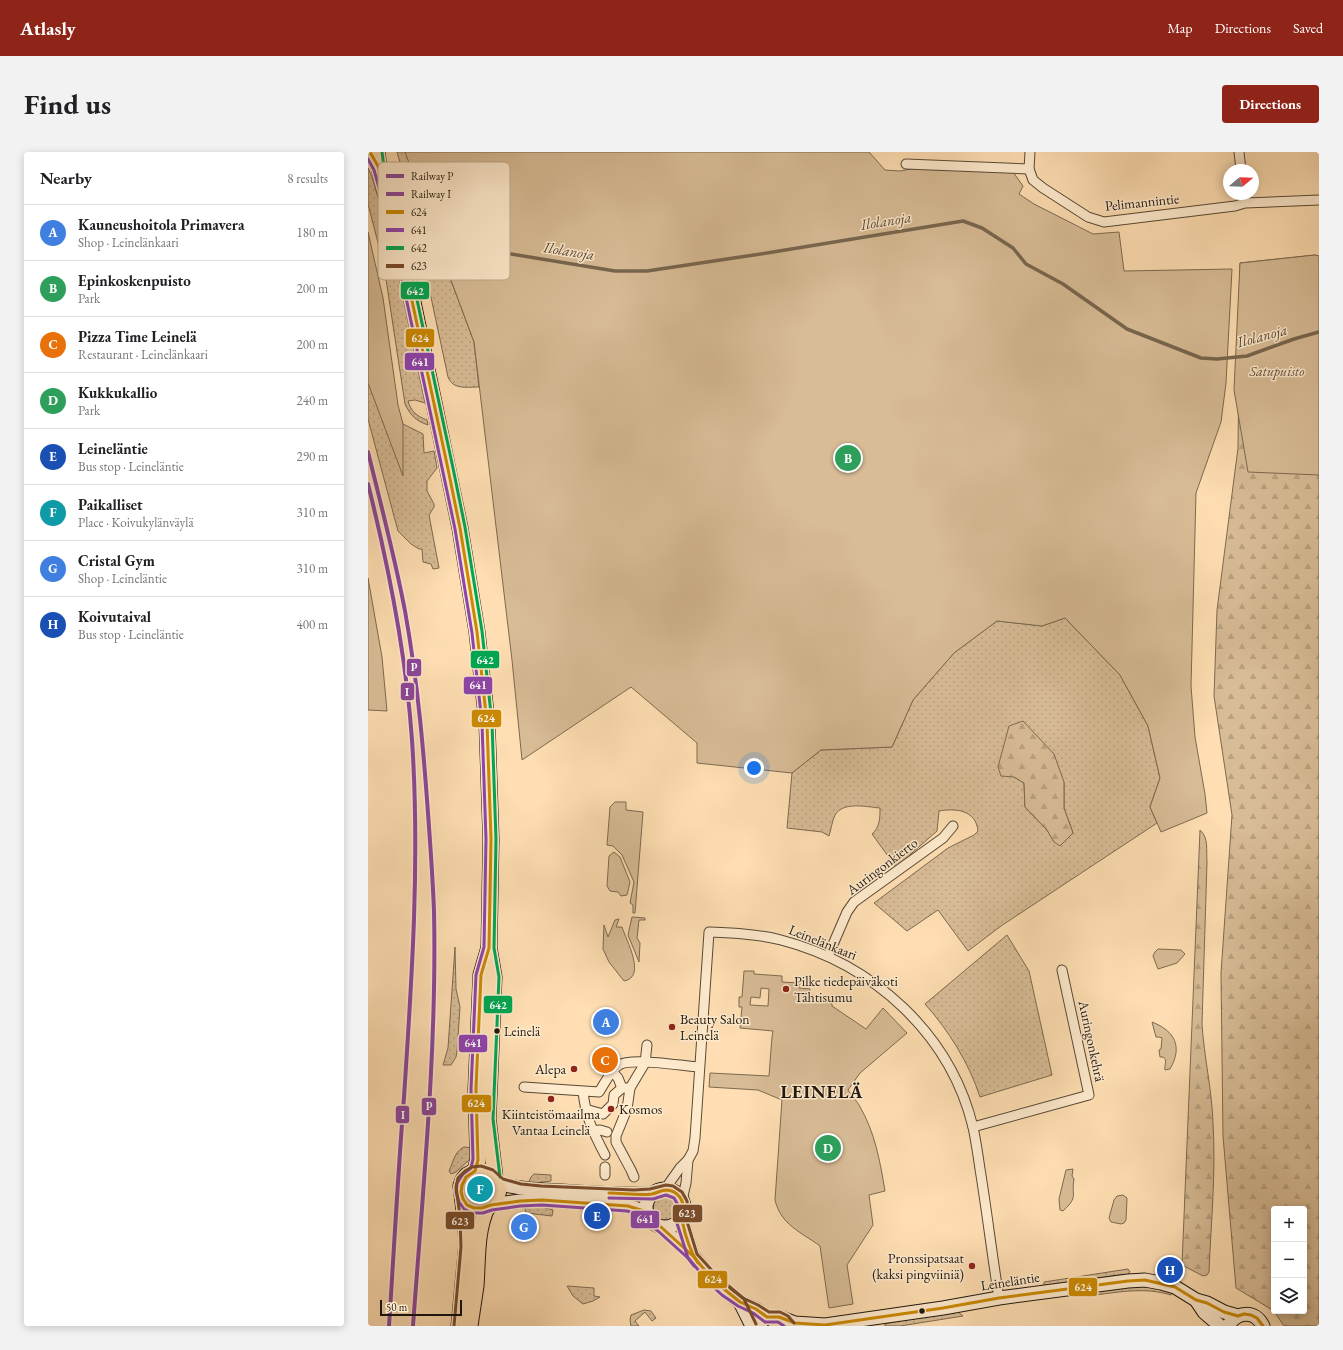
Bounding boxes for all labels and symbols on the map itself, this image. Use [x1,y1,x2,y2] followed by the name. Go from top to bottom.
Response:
[378,162,510,280] legend
[1223,164,1259,200] north arrow
[411,169,453,183] text: Railway P
[411,187,451,201] text: Railway I
[1104,189,1181,215] street label: Pelimannintie
[411,205,428,219] text: 624
[858,207,913,234] water label: Ilolanoja
[411,223,427,237] text: 641
[541,237,596,264] water label: Ilolanoja
[411,241,428,255] text: 642
[411,259,427,273] text: 623
[400,281,430,300] line badge: 642
[406,284,424,298] text: 642
[1234,320,1289,352] water label: Ilolanoja
[405,328,435,348] line badge: 624
[411,331,429,345] text: 624
[404,352,435,371] line badge: 641
[411,355,429,369] text: 641
[1248,362,1305,380] park label: Satupuisto
[835,443,861,473] pin: B
[470,650,500,669] line badge: 642
[476,653,494,667] text: 642
[406,658,422,677] line badge: P
[411,660,418,674] text: P
[463,676,493,695] line badge: 641
[469,678,487,692] text: 641
[400,682,415,701] line badge: I
[405,685,409,699] text: I
[471,709,502,728] line badge: 624
[477,711,495,725] text: 624
[744,758,764,778] your location
[842,833,921,899] street label: Auringonkierto
[786,920,860,964] street label: Leinelänkaari
[794,972,898,1006] place label: Pilke tiedepäiväkoti Tähtisumu
[781,984,791,994] marker: Pilke tiedepäiväkoti Tähtisumu
[483,995,513,1014] line badge: 642
[489,998,507,1012] text: 642
[1074,998,1109,1084] street label: Auringonkehrä
[593,1007,619,1037] pin: A
[680,1010,750,1044] place label: Beauty Salon Leinelä
[667,1022,677,1032] marker: Beauty Salon Leinelä
[504,1023,541,1040] place label: Leinelä
[492,1026,502,1036] marker: Leinelä
[458,1034,488,1053] line badge: 641
[464,1036,482,1050] text: 641
[592,1045,618,1075] pin: C
[534,1060,566,1078] place label: Alepa
[569,1064,579,1074] marker: Alepa
[781,1080,863,1103] district label: LEINELÄ
[461,1094,492,1113] line badge: 624
[546,1094,556,1104] marker: Kiinteistömaailma Vantaa Leinelä
[467,1096,485,1110] text: 624
[421,1097,437,1116] line badge: P
[426,1099,433,1113] text: P
[619,1100,663,1118] place label: Kosmos
[606,1104,616,1114] marker: Kosmos
[395,1105,410,1124] line badge: I
[502,1105,601,1139] place label: Kiinteistömaailma Vantaa Leinelä
[401,1108,405,1122] text: I
[815,1133,841,1163] pin: D
[467,1174,493,1204] pin: F
[584,1201,610,1231] pin: E
[672,1204,703,1223] line badge: 623
[678,1206,696,1220] text: 623
[630,1210,660,1229] line badge: 641
[445,1211,475,1230] line badge: 623
[511,1212,537,1242] pin: G
[636,1212,654,1226] text: 641
[451,1214,469,1228] text: 623
[872,1249,965,1283] place label: Pronssipatsaat (kaksi pingviiniä)
[1157,1255,1183,1285] pin: H
[967,1261,977,1271] marker: Pronssipatsaat (kaksi pingviiniä)
[979,1267,1041,1295] street label: Leineläntie
[697,1270,728,1289] line badge: 624
[704,1272,722,1286] text: 624
[1068,1277,1098,1297] line badge: 624
[1074,1280,1092,1294] text: 624
[380,1298,462,1317] scale bar
[917,1306,927,1316] unlabelled marker

